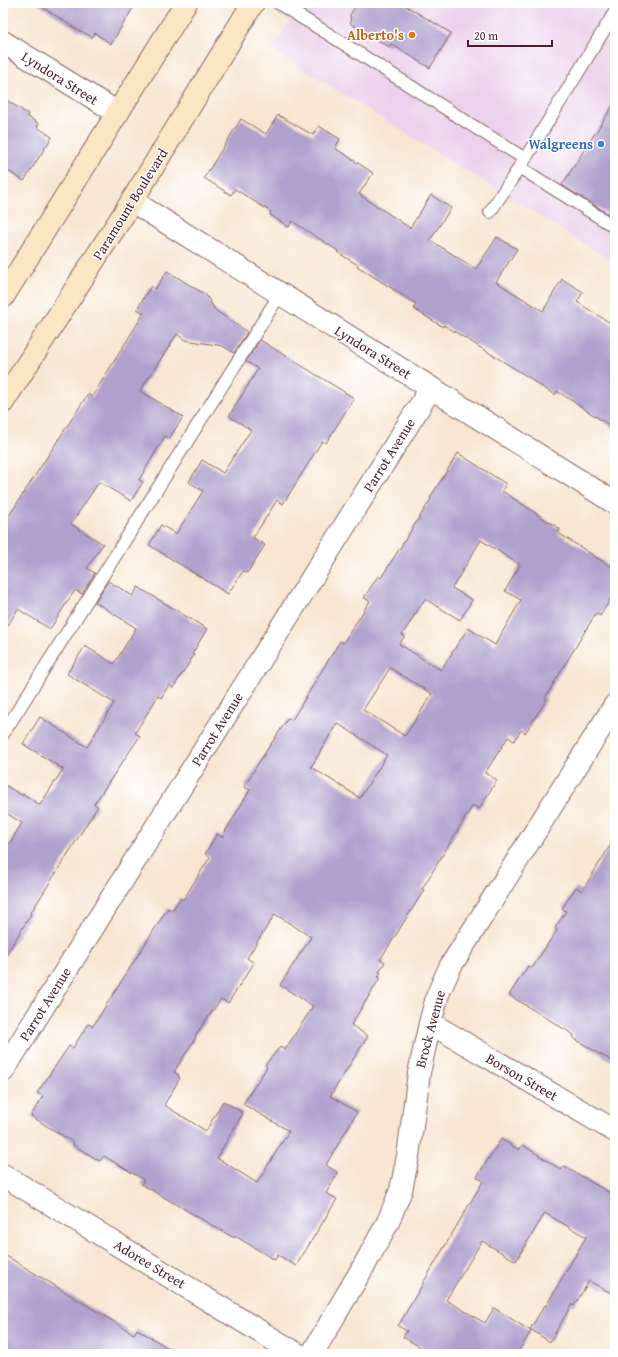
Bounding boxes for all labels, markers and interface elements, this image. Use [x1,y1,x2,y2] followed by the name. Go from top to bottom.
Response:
[468,22,552,48] scale bar
[347,25,404,45] place label: Alberto's
[474,27,498,44] text: 20 m
[407,30,417,40] marker: Alberto's
[18,46,102,110] street label: Lyndora Street
[528,134,593,154] place label: Walgreens
[596,139,606,149] marker: Walgreens
[88,144,173,264] street label: Paramount Boulevard
[331,320,415,384] street label: Lyndora Street
[358,414,420,496] street label: Parrot Avenue
[186,688,248,770] street label: Parrot Avenue
[14,963,76,1045] street label: Parrot Avenue
[410,987,450,1070] street label: Brock Avenue
[482,1048,562,1106] street label: Borson Street
[110,1235,190,1293] street label: Adoree Street

